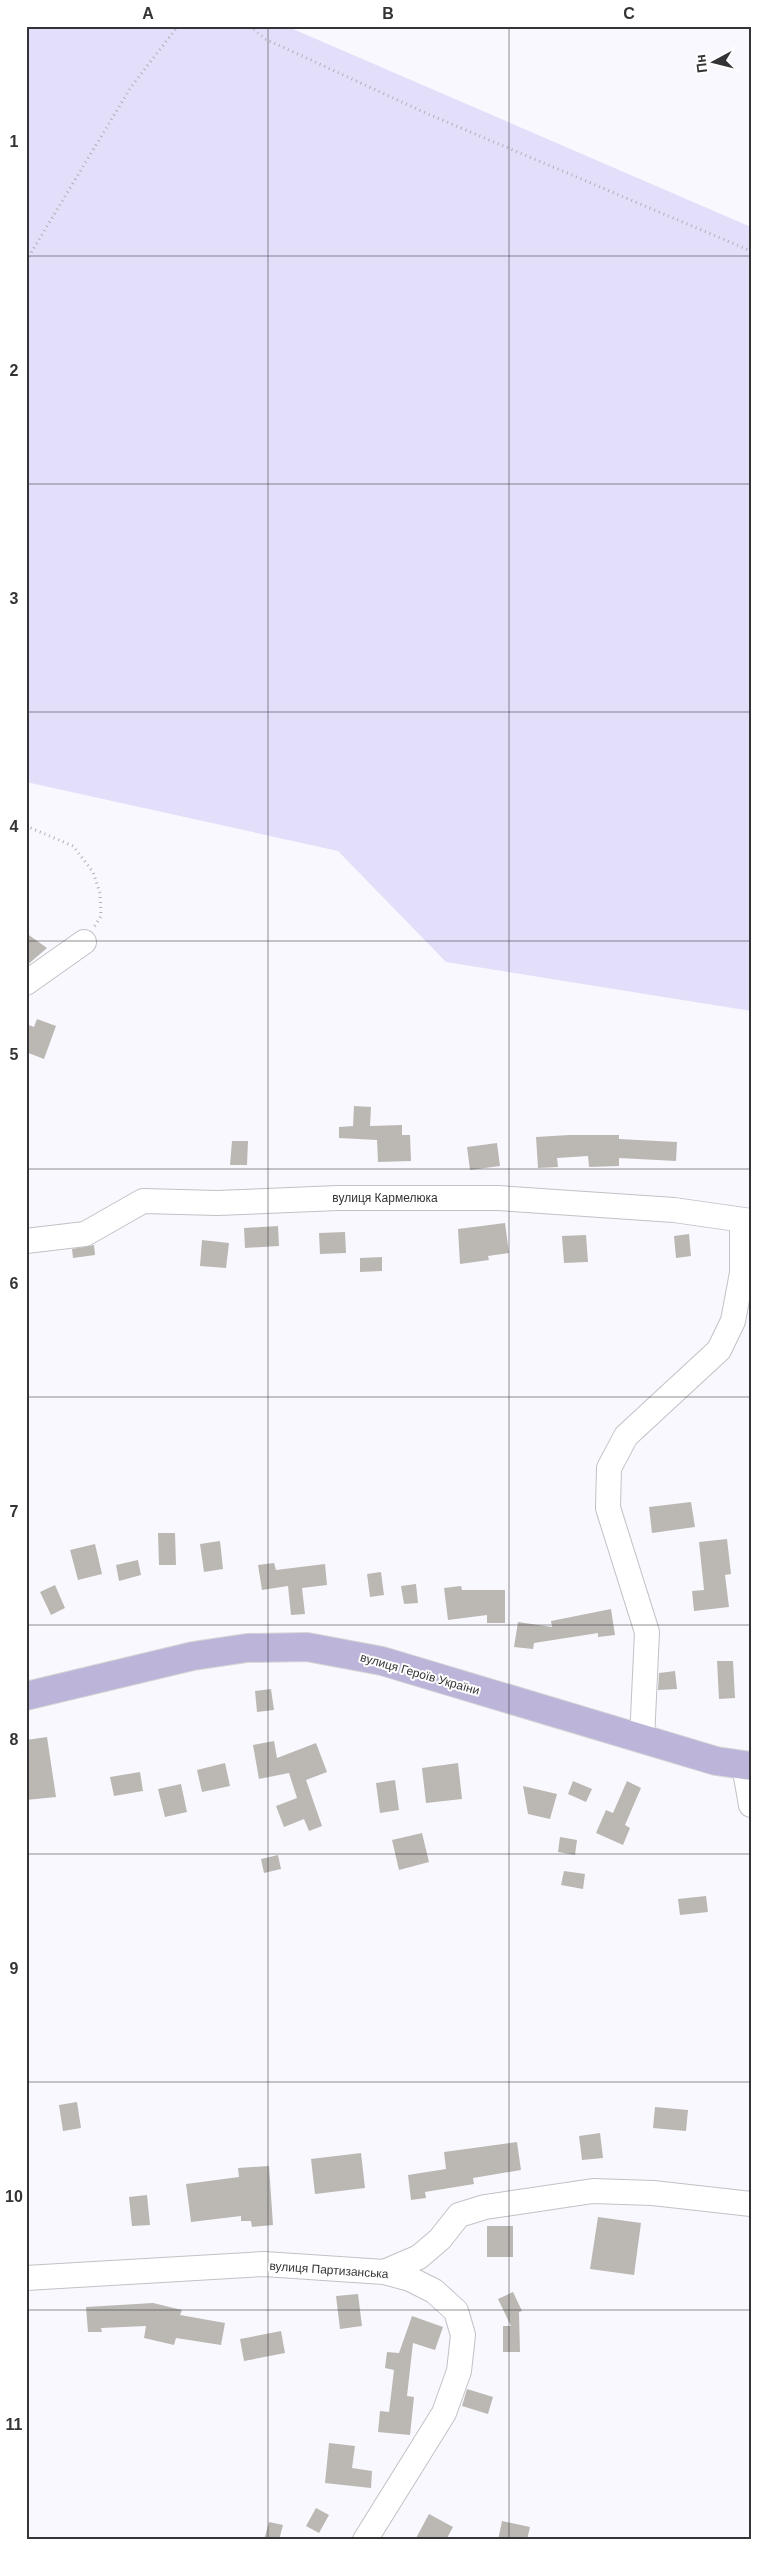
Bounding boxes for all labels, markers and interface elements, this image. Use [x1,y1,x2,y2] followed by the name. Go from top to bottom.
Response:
[142,5,154,22] text: A
[382,5,394,22] text: B
[623,5,635,22] text: C
[690,38,740,88] north arrow
[692,53,710,74] text: Пн
[10,133,19,150] text: 1
[10,362,19,379] text: 2
[10,590,19,607] text: 3
[10,818,19,835] text: 4
[10,1046,19,1063] text: 5
[332,1191,438,1205] street label: вулиця Кармелюка
[10,1275,19,1292] text: 6
[10,1503,19,1520] text: 7
[359,1650,481,1698] street label: вулиця Героїв України
[10,1731,19,1748] text: 8
[10,1960,19,1977] text: 9
[5,2188,23,2205] text: 10
[269,2259,389,2281] street label: вулиця Партизанська
[6,2416,23,2433] text: 11

